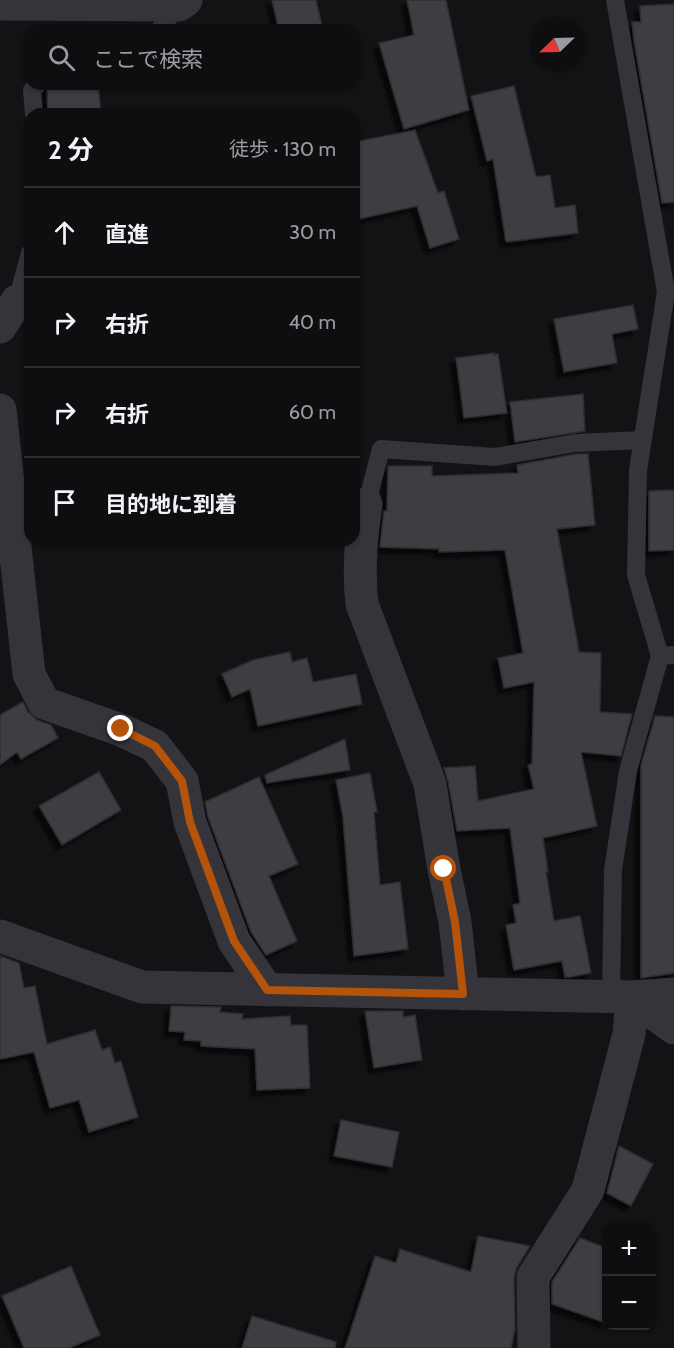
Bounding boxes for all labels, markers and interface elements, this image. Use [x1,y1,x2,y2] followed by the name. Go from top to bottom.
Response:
[530,18,584,72] north arrow
[24,24,360,90] search box
[45,41,78,74] icon: search
[93,46,203,73] text: ここで検索
[48,134,94,166] text: 2 分
[229,137,336,161] text: 徒歩 · 130 m
[48,216,81,249] icon: ahead
[289,220,336,244] text: 30 m
[105,221,149,248] text: 直進
[48,306,81,339] icon: right
[288,310,336,334] text: 40 m
[105,311,149,338] text: 右折
[48,396,81,429] icon: right
[289,400,336,424] text: 60 m
[105,401,149,428] text: 右折
[48,486,81,519] icon: arrive
[105,491,237,518] text: 目的地に到着
[107,715,133,741] route end
[430,855,456,881] route start
[602,1222,656,1330] map controls
[602,1222,656,1276] button: +
[602,1276,656,1330] button: −

